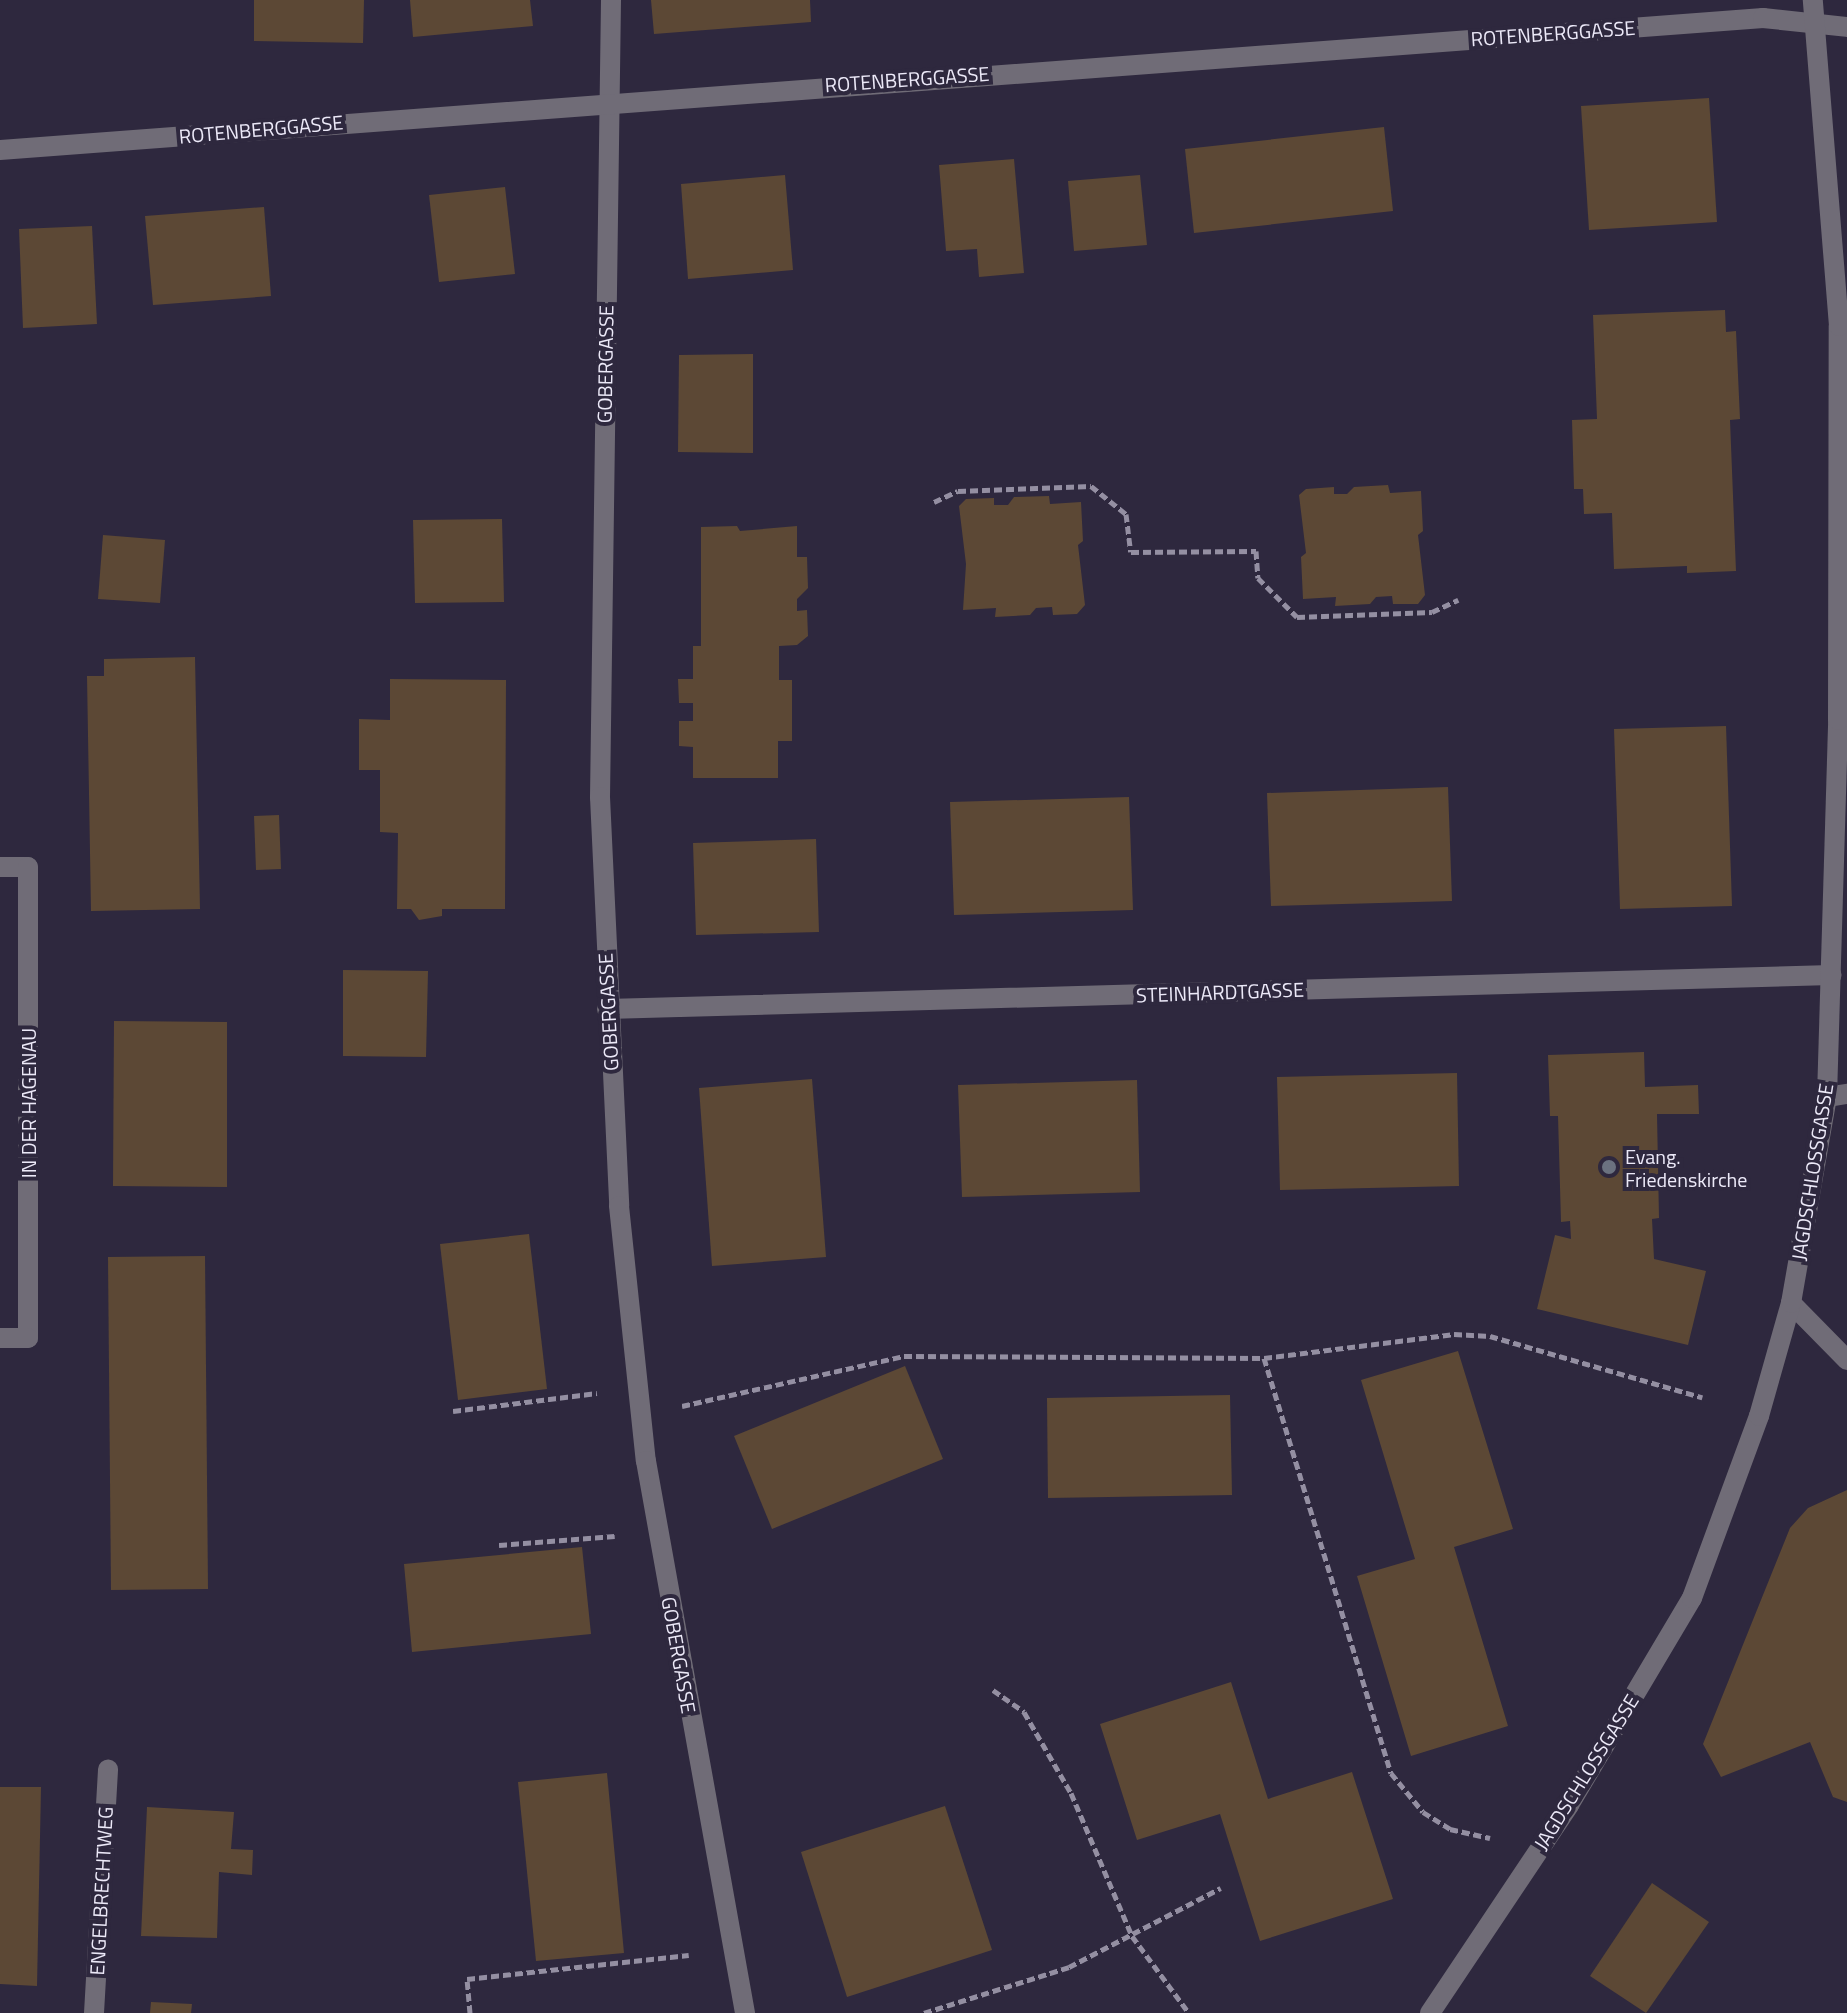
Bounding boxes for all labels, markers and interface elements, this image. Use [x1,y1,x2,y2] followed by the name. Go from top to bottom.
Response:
[1470,15,1636,51] street label: ROTENBERGGASSE
[824,61,990,97] street label: ROTENBERGGASSE
[178,110,344,148] street label: ROTENBERGGASSE
[592,305,618,423] street label: GOBERGASSE
[593,952,623,1072] street label: GOBERGASSE
[1136,977,1304,1007] street label: STEINHARDTGASSE
[16,1028,40,1178] street label: IN DER HAGENAU
[1786,1082,1838,1262] street label: JAGDSCHLOSSGASSE
[1625,1144,1747,1191] place label: Evang. Friedenskirche
[1600,1158,1618,1176] marker: Evang. Friedenskirche
[657,1595,701,1715] street label: GOBERGASSE
[1528,1690,1644,1854] street label: JAGDSCHLOSSGASSE
[85,1806,117,1976] street label: ENGELBRECHTWEG

